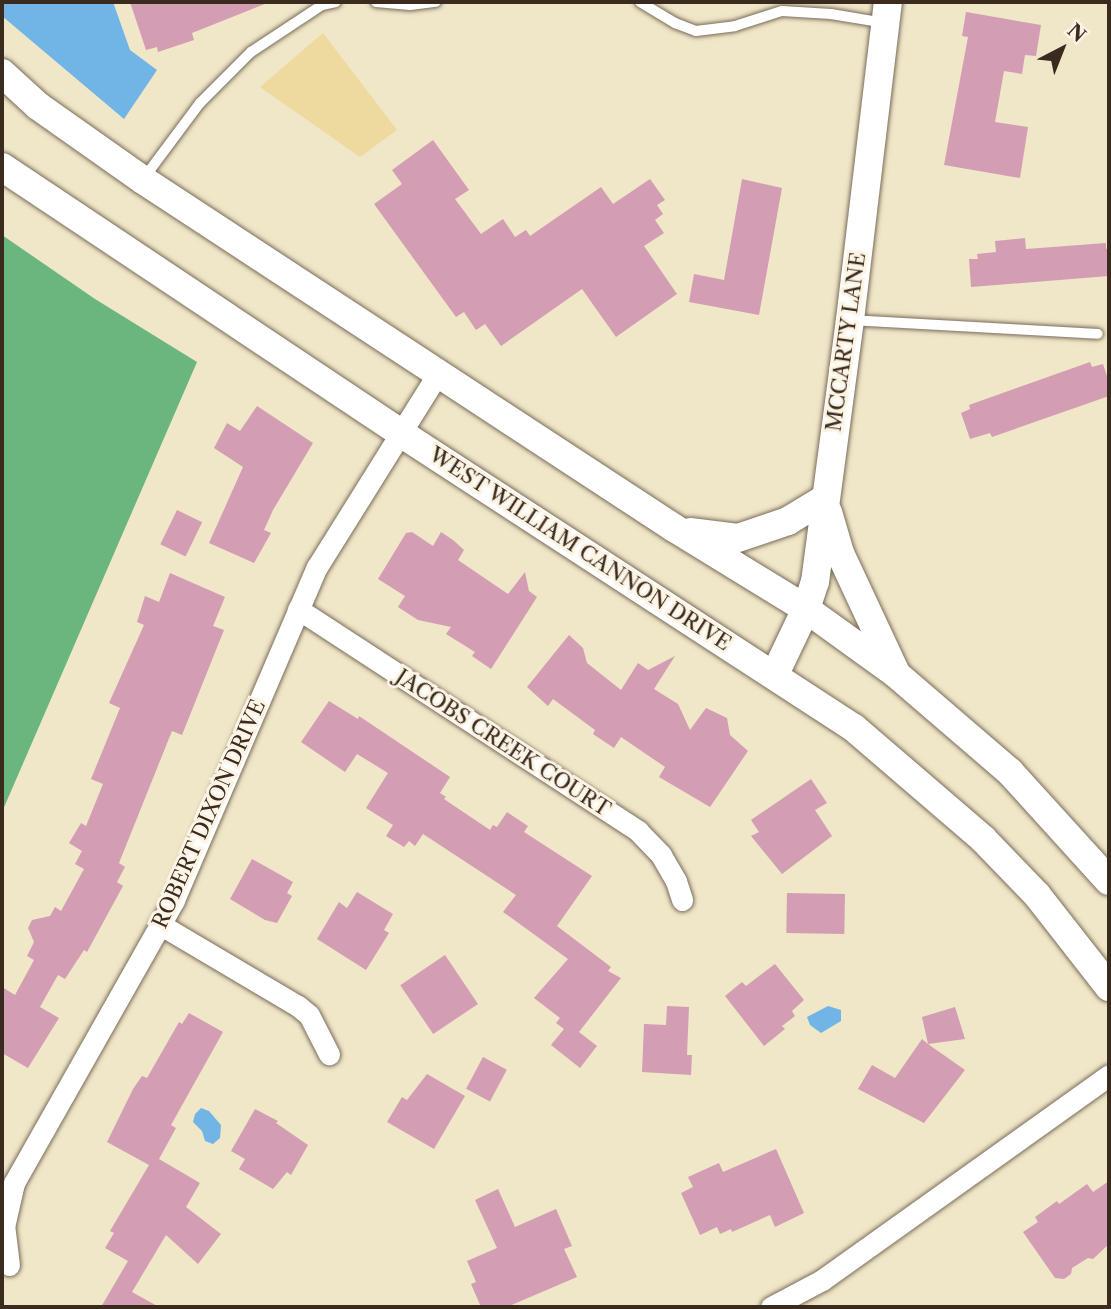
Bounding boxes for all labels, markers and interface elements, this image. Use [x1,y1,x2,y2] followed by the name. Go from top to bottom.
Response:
[1027,14,1097,84] north arrow
[1063,19,1090,47] text: N
[821,251,871,433] street label: MCCARTY LANE
[424,441,736,657] street label: WEST WILLIAM CANNON DRIVE
[391,664,615,822] street label: JACOBS CREEK COURT
[147,696,271,932] street label: ROBERT DIXON DRIVE

